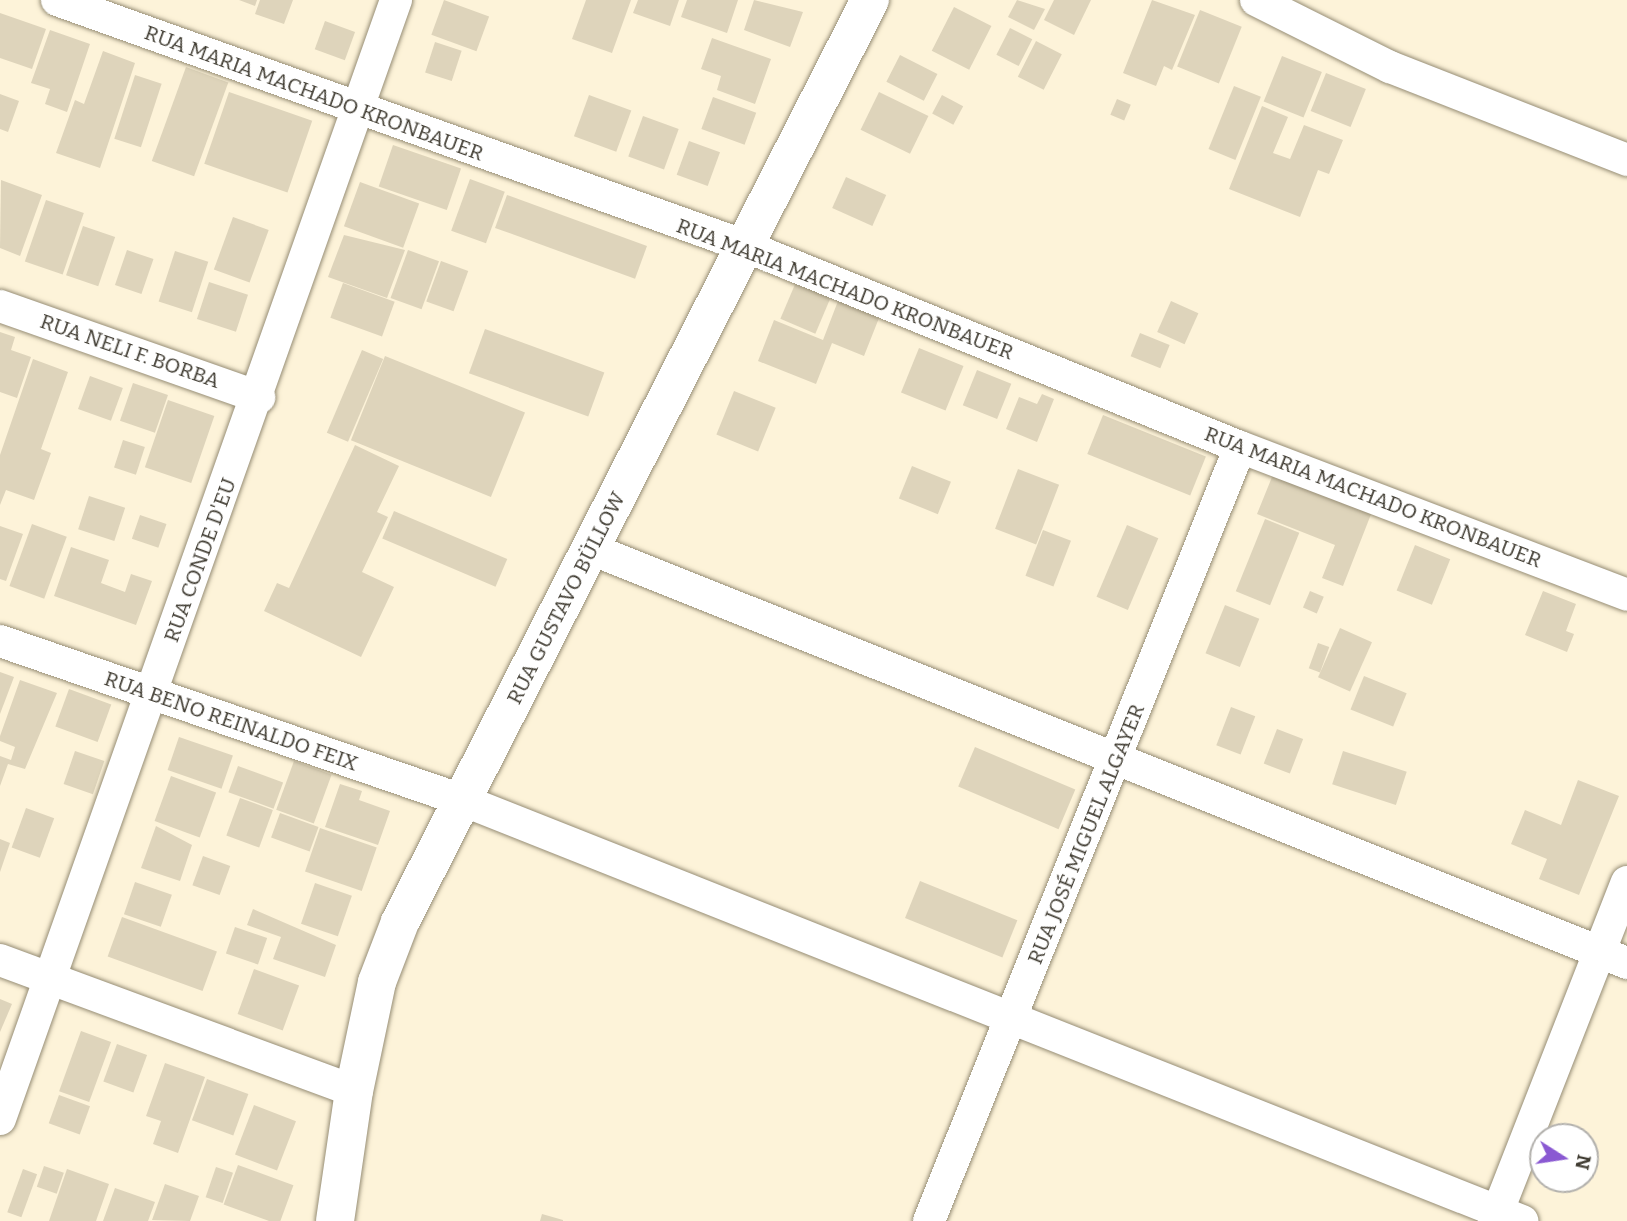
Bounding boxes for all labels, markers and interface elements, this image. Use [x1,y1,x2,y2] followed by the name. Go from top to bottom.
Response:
[141,20,487,166] street label: RUA MARIA MACHADO KRONBAUER
[673,213,1017,365] street label: RUA MARIA MACHADO KRONBAUER
[37,308,223,394] street label: RUA NELI F. BORBA
[1201,421,1545,573] street label: RUA MARIA MACHADO KRONBAUER
[159,474,241,646] street label: RUA CONDE D'EU
[501,488,631,708] street label: RUA GUSTAVO BÜLLOW
[101,666,361,776] street label: RUA BENO REINALDO FEIX
[1022,700,1150,968] street label: RUA JOSÉ MIGUEL ALGAYER
[1529,1123,1599,1193] north arrow
[1570,1152,1596,1172] text: N

